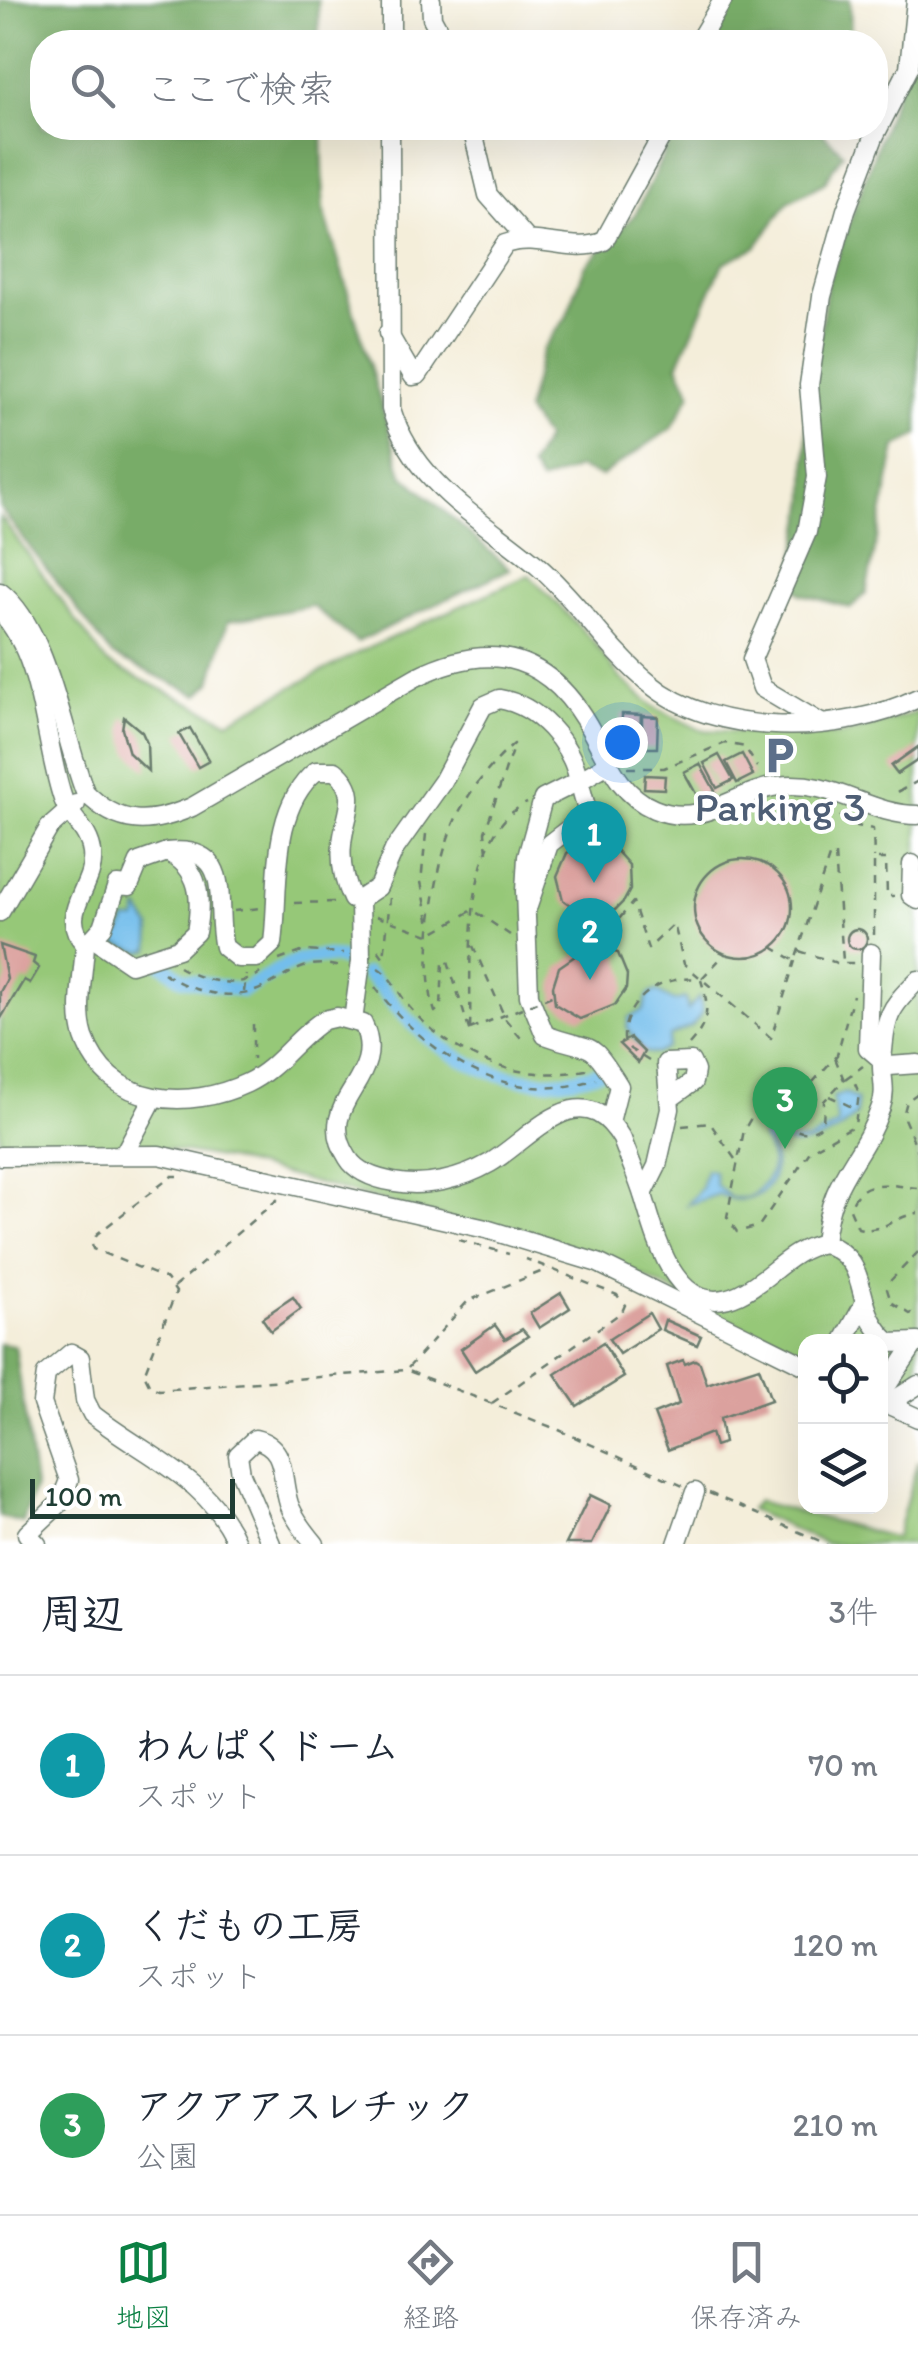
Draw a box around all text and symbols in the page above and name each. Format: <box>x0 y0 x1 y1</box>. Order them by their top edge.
search box <box>30 30 888 140</box>
icon: search <box>65 58 120 113</box>
text: ここで検索 <box>145 66 335 112</box>
your location <box>597 717 648 768</box>
parking icon: Parking 3 <box>759 734 801 776</box>
place label: Parking 3 <box>694 781 866 832</box>
pin: 1 <box>562 800 626 883</box>
pin: 2 <box>558 898 622 980</box>
pin: 3 <box>752 1066 818 1149</box>
map controls <box>798 1334 888 1514</box>
button: locate <box>798 1334 888 1424</box>
button: layers <box>798 1424 888 1514</box>
scale bar <box>30 1474 235 1518</box>
text: 100 m <box>45 1479 122 1513</box>
text: 周辺 <box>40 1588 124 1639</box>
text: 3件 <box>829 1593 878 1631</box>
text: わんぱくドーム <box>135 1723 399 1769</box>
text: 1 <box>65 1746 80 1784</box>
text: 70 m <box>808 1746 878 1784</box>
text: スポット <box>135 1777 263 1815</box>
text: くだもの工房 <box>135 1903 363 1949</box>
text: 2 <box>64 1926 81 1964</box>
text: 120 m <box>792 1926 878 1964</box>
text: スポット <box>135 1957 263 1995</box>
text: アクアアスレチック <box>135 2083 475 2129</box>
text: 3 <box>64 2106 81 2144</box>
text: 210 m <box>792 2106 878 2144</box>
text: 公園 <box>135 2137 199 2175</box>
tab: 地図 <box>116 2235 172 2335</box>
tab: 経路 <box>403 2235 459 2335</box>
tab: 保存済み <box>690 2235 802 2335</box>

